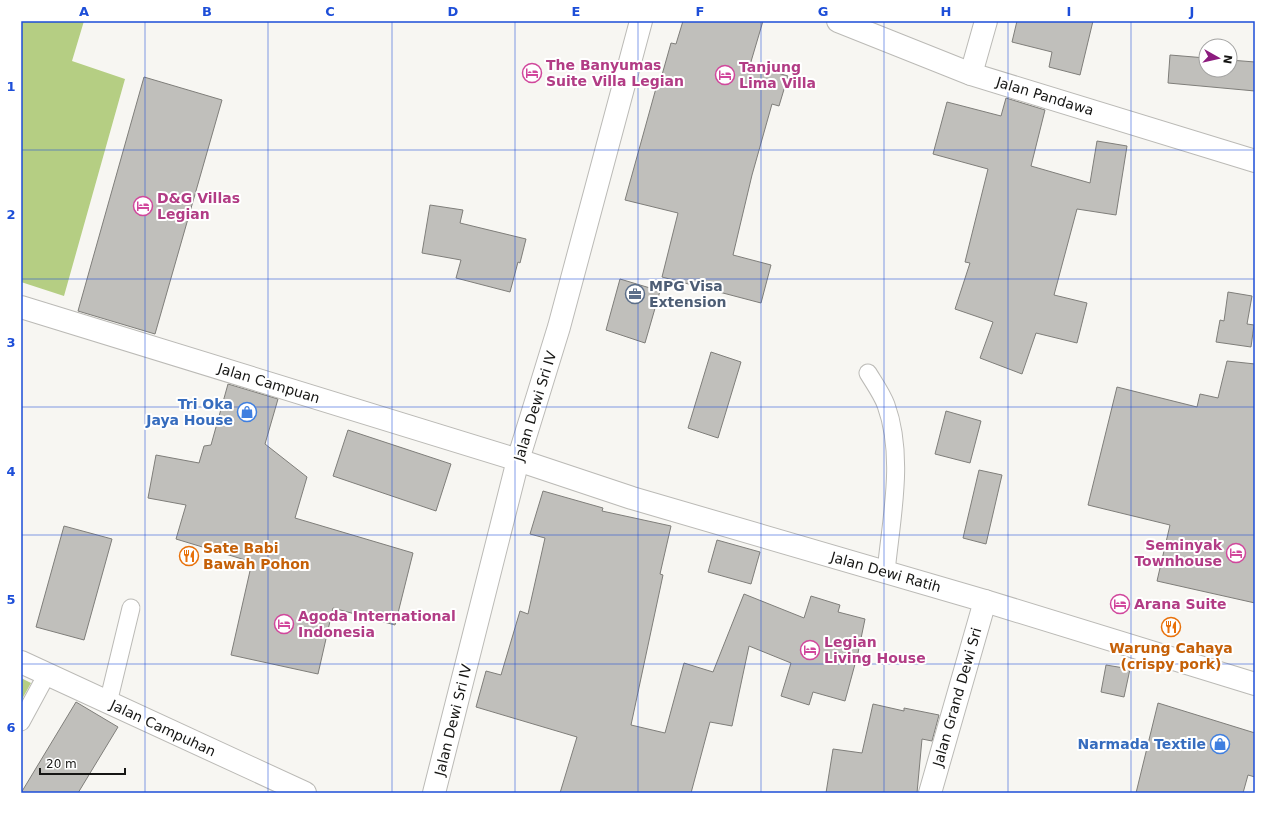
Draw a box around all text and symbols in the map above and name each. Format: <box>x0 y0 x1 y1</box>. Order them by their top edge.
text: A <box>79 4 89 19</box>
text: B <box>202 4 212 19</box>
text: C <box>325 4 335 19</box>
text: D <box>448 4 459 19</box>
text: E <box>572 4 580 19</box>
text: F <box>696 4 704 19</box>
text: G <box>818 4 828 19</box>
text: H <box>941 4 951 19</box>
text: I <box>1067 4 1071 19</box>
text: J <box>1189 4 1194 19</box>
north arrow <box>1198 38 1238 78</box>
text: N <box>1220 54 1234 65</box>
place label: The Banyumas Suite Villa Legian <box>546 57 684 89</box>
place label: Tanjung Lima Villa <box>739 59 816 91</box>
hotel icon: The Banyumas Suite Villa Legian <box>521 62 543 84</box>
hotel icon: Tanjung Lima Villa <box>714 64 736 86</box>
street label: Jalan Pandawa <box>993 73 1096 118</box>
text: 1 <box>6 79 16 94</box>
place label: D&G Villas Legian <box>157 190 240 222</box>
hotel icon: D&G Villas Legian <box>132 195 154 217</box>
text: 2 <box>6 207 16 222</box>
place label: MPG Visa Extension <box>649 278 726 310</box>
office icon: MPG Visa Extension <box>624 283 646 305</box>
text: 3 <box>6 335 16 350</box>
street label: Jalan Dewi Sri IV <box>510 349 559 464</box>
street label: Jalan Campuan <box>215 360 322 406</box>
place label: Tri Oka Jaya House <box>145 396 233 428</box>
shop icon: Tri Oka Jaya House <box>236 401 258 423</box>
text: 4 <box>6 464 16 479</box>
place label: Seminyak Townhouse <box>1134 537 1223 569</box>
place label: Sate Babi Bawah Pohon <box>203 540 310 572</box>
hotel icon: Seminyak Townhouse <box>1225 542 1247 564</box>
restaurant icon: Sate Babi Bawah Pohon <box>178 545 200 567</box>
street label: Jalan Dewi Ratih <box>828 548 943 595</box>
text: 5 <box>6 592 16 607</box>
hotel icon: Arana Suite <box>1109 593 1131 615</box>
place label: Arana Suite <box>1134 596 1227 612</box>
place label: Agoda International Indonesia <box>298 608 456 640</box>
hotel icon: Agoda International Indonesia <box>273 613 295 635</box>
restaurant icon: Warung Cahaya (crispy pork) <box>1160 616 1182 638</box>
street label: Jalan Grand Dewi Sri <box>929 626 984 769</box>
place label: Legian Living House <box>824 634 926 666</box>
hotel icon: Legian Living House <box>799 639 821 661</box>
place label: Warung Cahaya (crispy pork) <box>1109 640 1233 672</box>
street label: Jalan Dewi Sri IV <box>431 662 475 778</box>
street label: Jalan Campuhan <box>107 696 218 759</box>
text: 6 <box>6 720 16 735</box>
shop icon: Narmada Textile <box>1209 733 1231 755</box>
place label: Narmada Textile <box>1078 736 1206 752</box>
scale bar <box>40 750 125 776</box>
text: 20 m <box>46 757 77 771</box>

